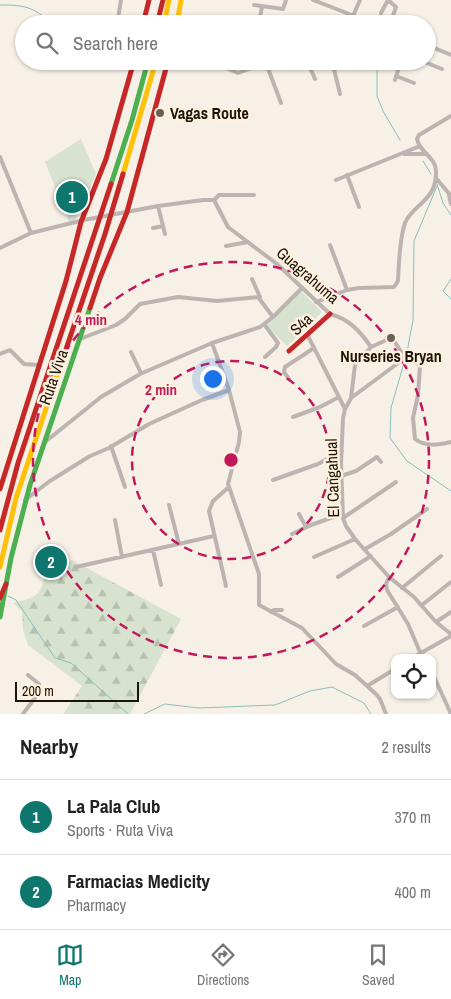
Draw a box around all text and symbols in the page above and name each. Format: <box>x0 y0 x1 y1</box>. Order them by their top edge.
search box <box>15 15 436 70</box>
icon: search <box>33 29 61 57</box>
text: Search here <box>73 30 158 56</box>
place label: Vagas Route <box>170 102 249 124</box>
marker: Vagas Route <box>154 107 166 119</box>
pin: 1 <box>56 178 88 216</box>
street label: Guagrahuma <box>272 242 345 309</box>
street label: S4a <box>285 308 318 340</box>
text: 4 min <box>75 309 107 330</box>
marker: Nurseries Bryan <box>385 332 397 344</box>
place label: Nurseries Bryan <box>340 345 442 367</box>
street label: Ruta Viva <box>33 346 73 408</box>
your location <box>200 366 226 392</box>
text: 2 min <box>145 379 177 400</box>
street label: El Cangahual <box>320 438 344 518</box>
centre of rings <box>222 451 240 469</box>
pin: 2 <box>35 543 67 581</box>
map controls <box>391 654 436 699</box>
button: locate <box>391 654 436 699</box>
scale bar <box>15 679 139 702</box>
text: 200 m <box>22 682 54 700</box>
text: Nearby <box>20 732 78 761</box>
text: 2 results <box>381 736 431 758</box>
text: La Pala Club <box>67 793 161 819</box>
text: 1 <box>32 806 40 828</box>
text: 370 m <box>395 806 431 828</box>
text: Sports · Ruta Viva <box>67 819 173 841</box>
text: Farmacias Medicity <box>67 868 210 894</box>
text: 2 <box>32 881 40 903</box>
text: 400 m <box>395 881 431 903</box>
text: Pharmacy <box>67 894 126 916</box>
tab: Map <box>56 941 84 989</box>
tab: Directions <box>197 941 249 989</box>
tab: Saved <box>362 941 395 989</box>

